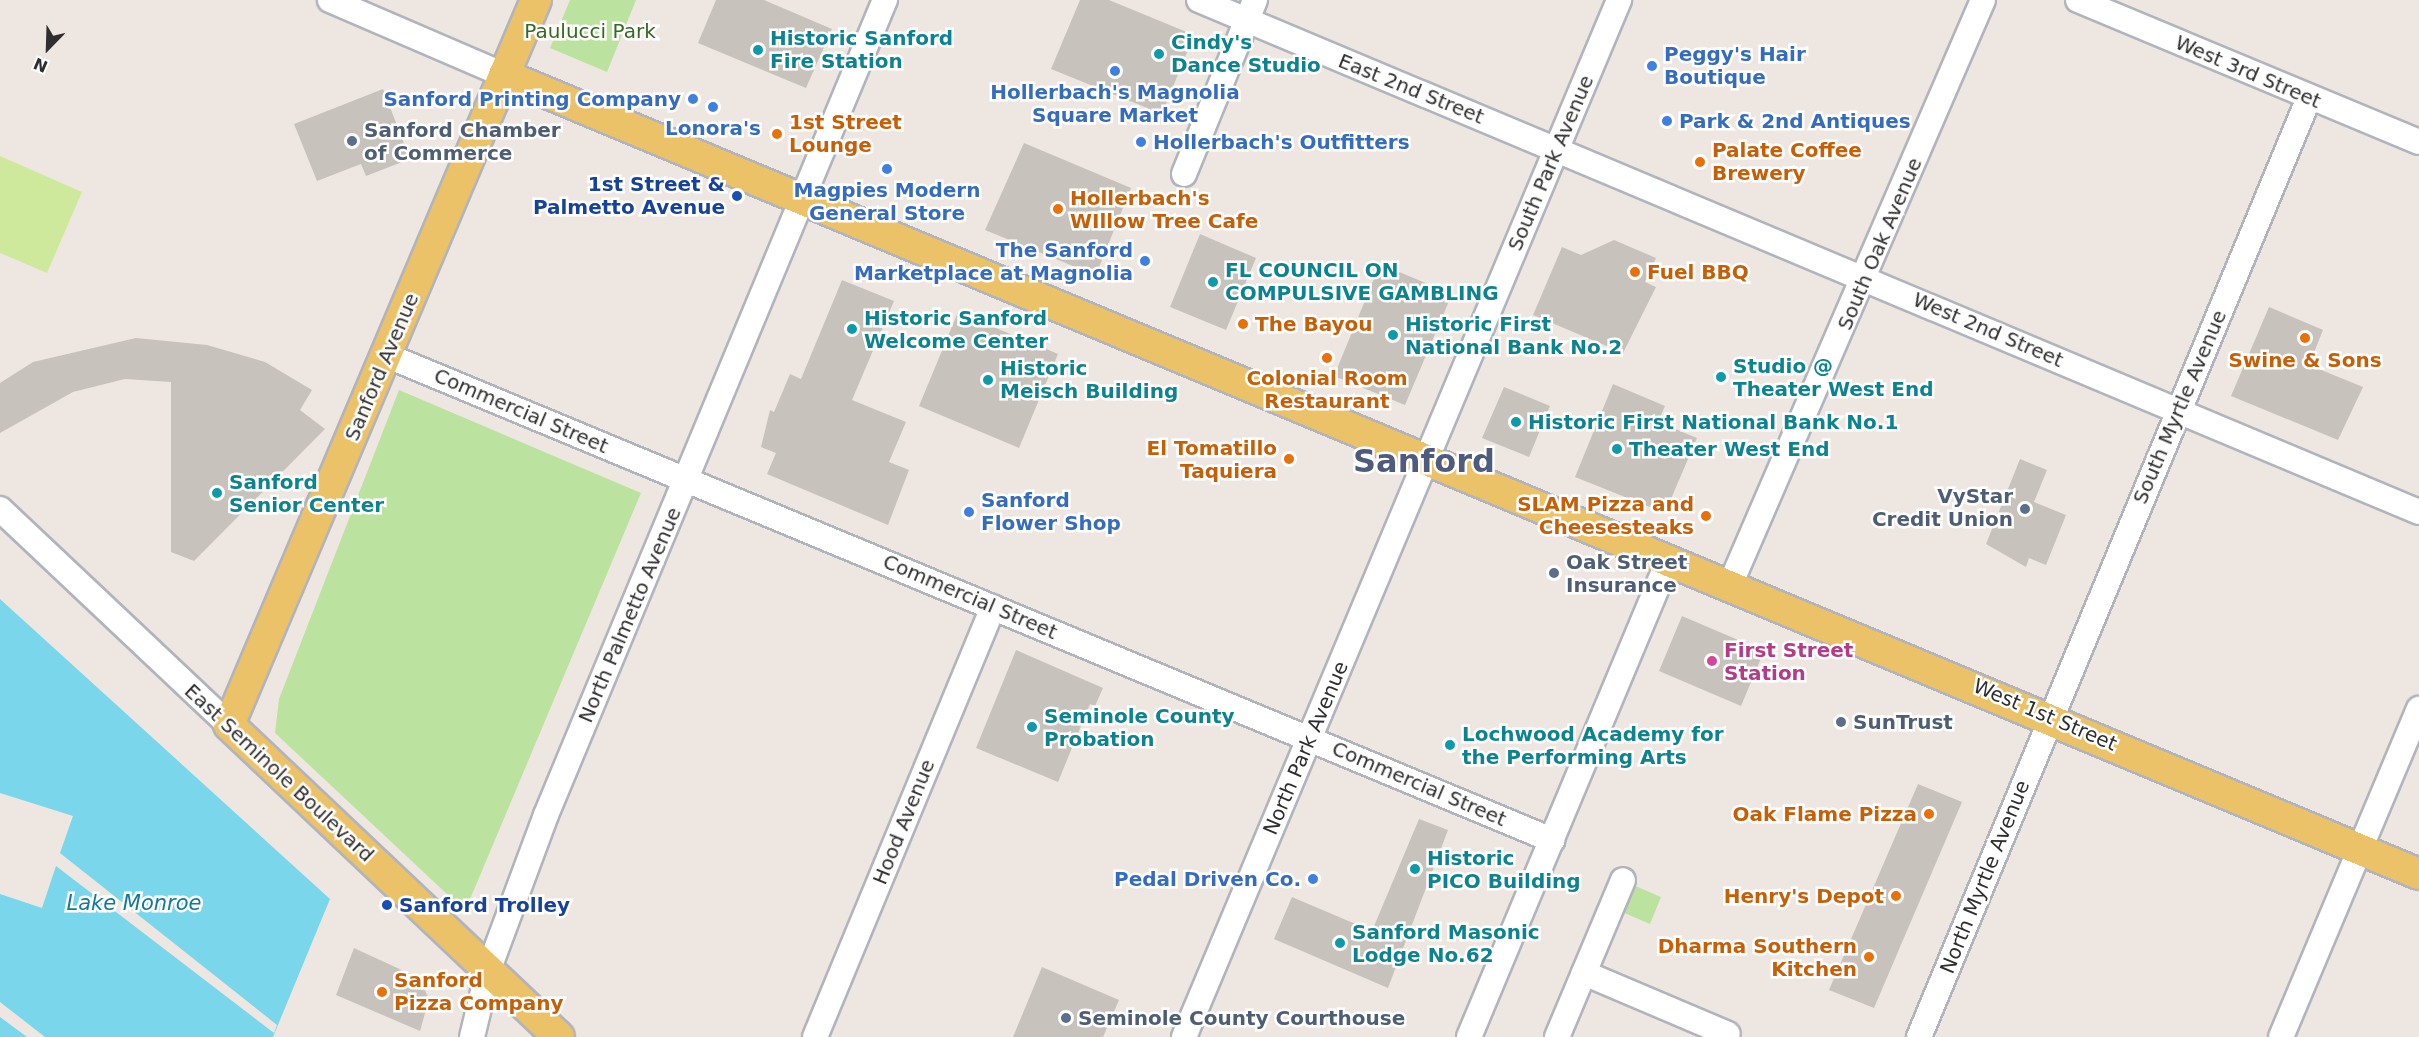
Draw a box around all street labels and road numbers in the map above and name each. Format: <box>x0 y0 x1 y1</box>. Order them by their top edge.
street label: West 3rd Street <box>2172 30 2324 114</box>
street label: East 2nd Street <box>1335 49 1487 129</box>
street label: South Park Avenue <box>1503 72 1599 254</box>
street label: South Oak Avenue <box>1833 154 1927 334</box>
street label: West 2nd Street <box>1909 288 2067 372</box>
street label: Sanford Avenue <box>340 290 424 444</box>
street label: South Myrtle Avenue <box>2128 307 2232 507</box>
street label: Commercial Street <box>430 363 612 459</box>
street label: North Palmetto Avenue <box>574 504 686 726</box>
street label: Commercial Street <box>879 549 1061 645</box>
street label: North Park Avenue <box>1259 658 1353 838</box>
street label: West 1st Street <box>1970 674 2120 756</box>
street label: East Seminole Boulevard <box>179 679 379 867</box>
street label: Commercial Street <box>1328 736 1510 832</box>
street label: Hood Avenue <box>868 756 940 888</box>
street label: North Myrtle Avenue <box>1935 777 2035 977</box>

